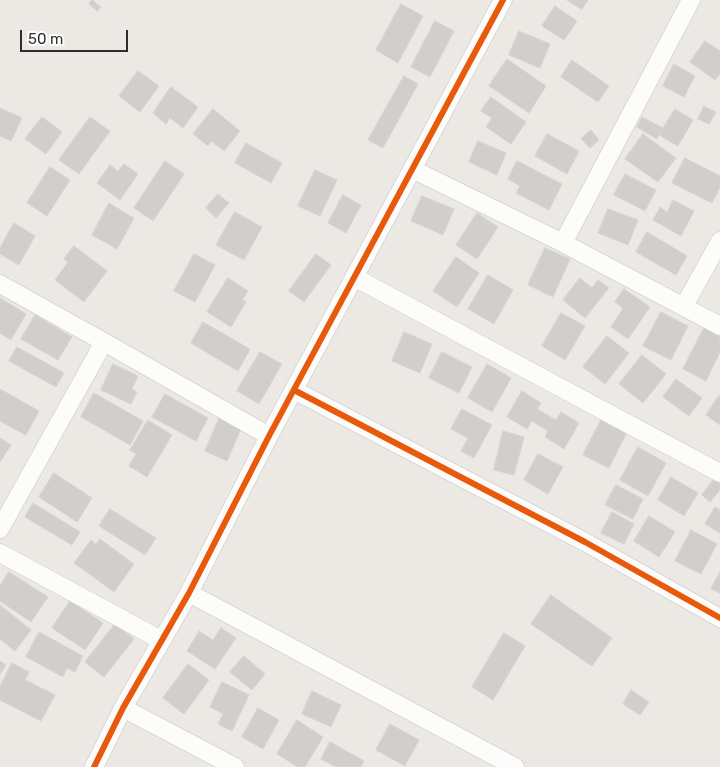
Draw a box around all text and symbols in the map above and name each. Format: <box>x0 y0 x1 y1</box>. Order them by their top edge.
scale bar <box>22 20 130 52</box>
text: 50 m <box>28 30 63 48</box>

